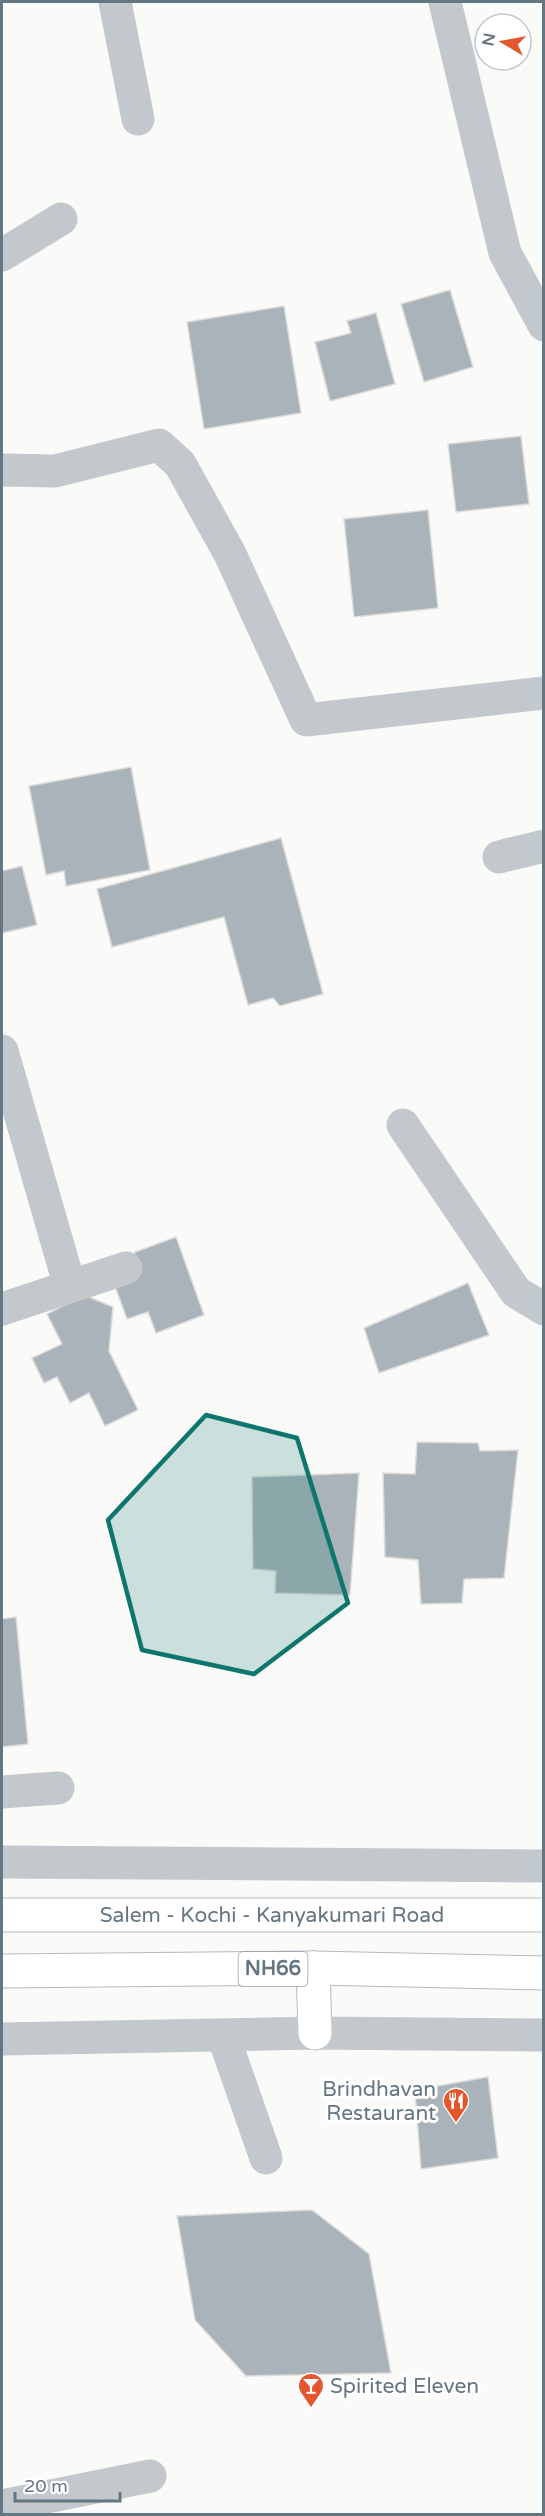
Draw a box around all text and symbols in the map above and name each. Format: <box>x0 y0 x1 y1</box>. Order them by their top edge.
north arrow <box>473 12 533 72</box>
text: N <box>478 32 500 48</box>
street label: Salem - Kochi - Kanyakumari Road <box>100 1903 444 1928</box>
road number: NH66 <box>238 1952 308 1986</box>
place label: Brindhavan Restaurant <box>322 2077 436 2126</box>
restaurant icon: Brindhavan Restaurant <box>441 2086 471 2124</box>
bar icon: Spirited Eleven <box>296 2371 326 2409</box>
place label: Spirited Eleven <box>330 2374 479 2399</box>
scale bar <box>15 2465 120 2503</box>
text: 20 m <box>24 2475 68 2497</box>

